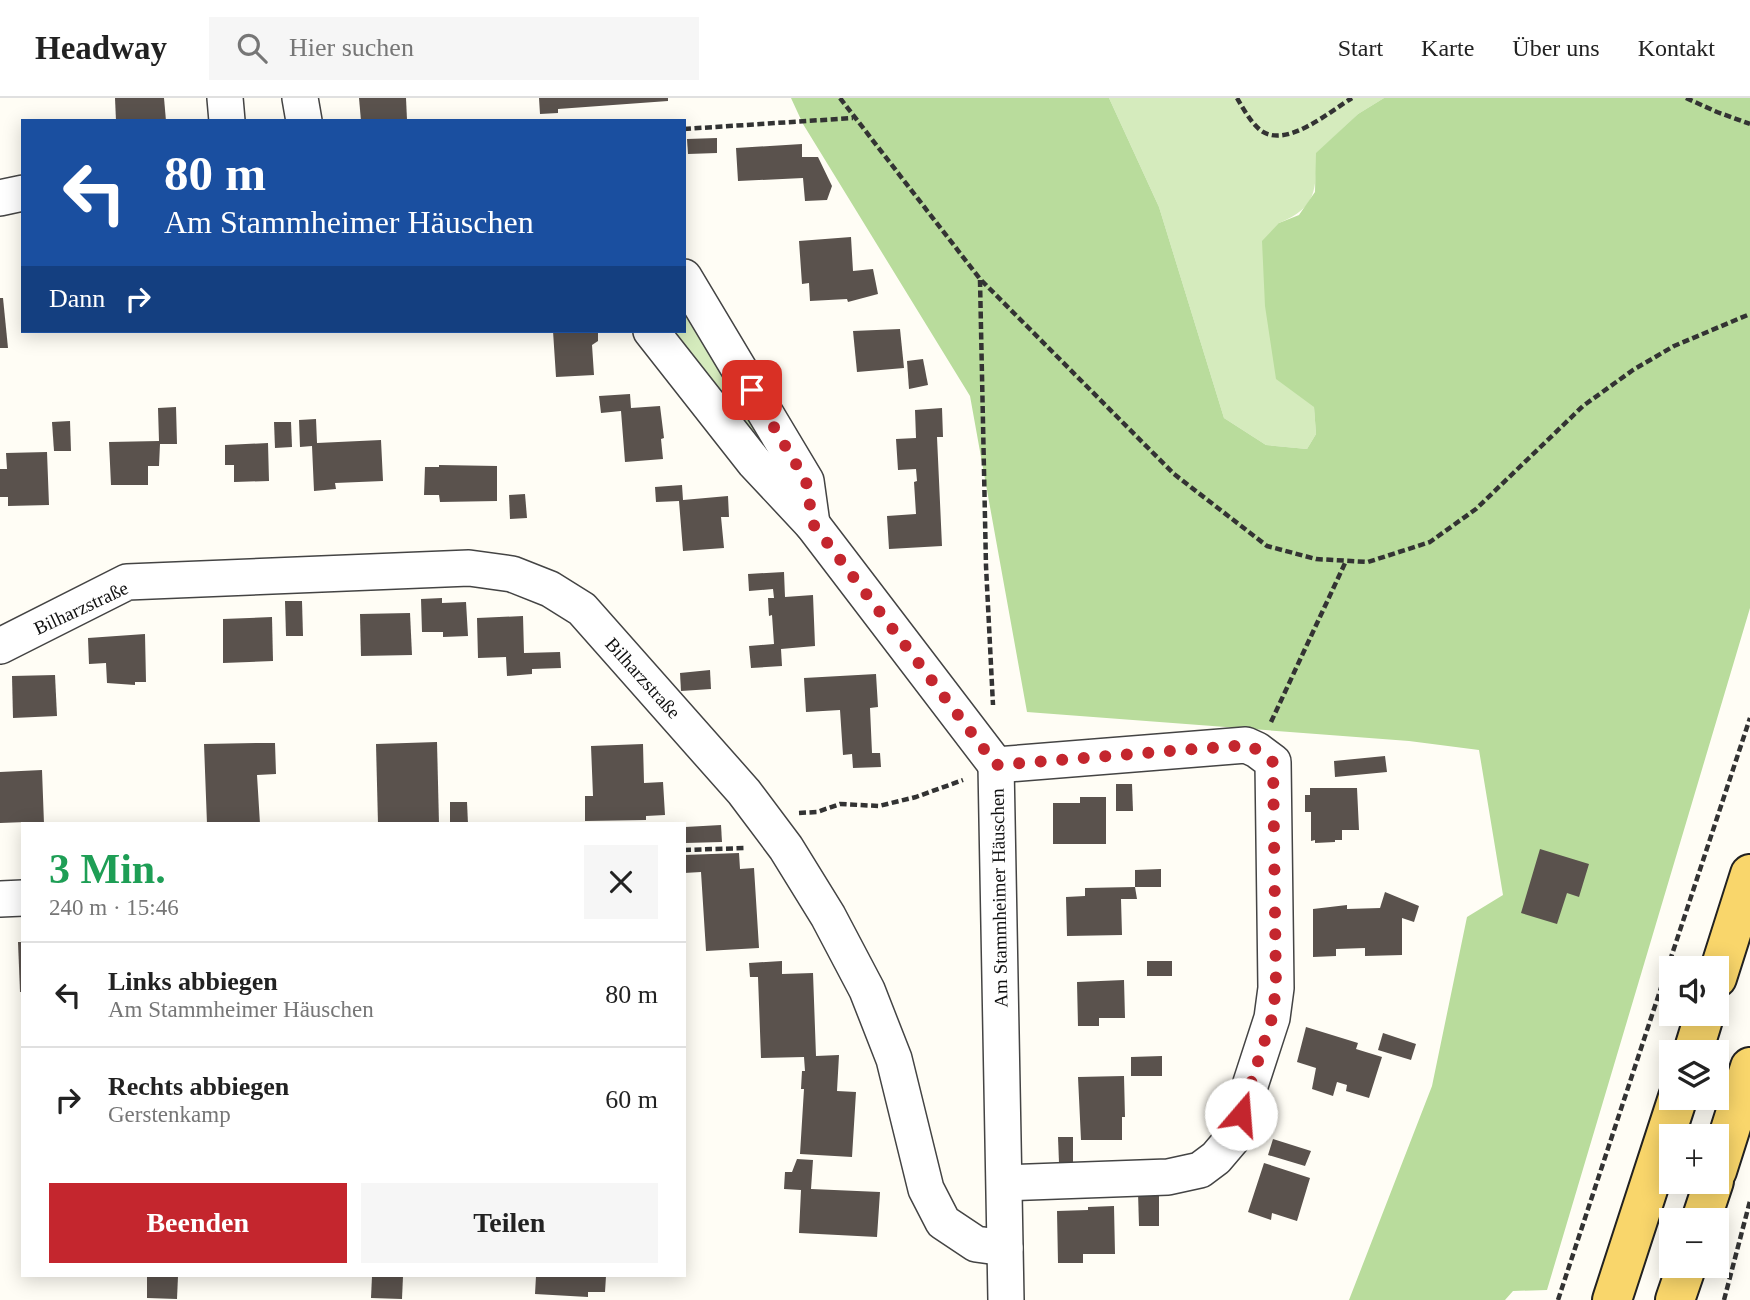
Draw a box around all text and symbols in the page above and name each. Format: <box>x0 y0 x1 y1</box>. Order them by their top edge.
search box <box>209 17 699 80</box>
icon: search <box>233 29 271 67</box>
text: Headway <box>35 30 167 66</box>
text: Hier suchen <box>289 33 414 62</box>
text: Start <box>1338 35 1383 61</box>
text: Karte <box>1421 35 1474 61</box>
text: Über uns <box>1512 35 1600 61</box>
text: Kontakt <box>1638 35 1715 61</box>
text: 80 m <box>164 146 266 201</box>
icon: left <box>49 147 140 238</box>
text: Am Stammheimer Häuschen <box>164 204 534 240</box>
icon: right <box>119 280 157 318</box>
text: Dann <box>49 284 105 313</box>
pin <box>722 360 782 420</box>
icon: arrive <box>733 371 771 409</box>
street label: Bilharzstraße <box>31 577 131 639</box>
street label: Bilharzstraße <box>601 633 685 723</box>
street label: Am Stammheimer Häuschen <box>987 788 1011 1008</box>
button: close <box>584 845 658 919</box>
text: 3 Min. <box>49 846 166 892</box>
text: 240 m · 15:46 <box>49 895 179 920</box>
map controls <box>1659 956 1729 1278</box>
button: sound <box>1659 956 1729 1026</box>
text: Links abbiegen <box>108 967 278 996</box>
icon: left <box>49 976 87 1014</box>
text: 80 m <box>605 980 658 1009</box>
text: Am Stammheimer Häuschen <box>108 997 374 1022</box>
button: layers <box>1659 1040 1729 1110</box>
text: Rechts abbiegen <box>108 1072 289 1101</box>
position arrow <box>1204 1077 1278 1151</box>
icon: right <box>49 1081 87 1119</box>
text: 60 m <box>605 1085 658 1114</box>
text: Gerstenkamp <box>108 1102 231 1127</box>
button: + <box>1659 1124 1729 1194</box>
button: Beenden <box>49 1183 347 1263</box>
button: Teilen <box>361 1183 658 1263</box>
button: − <box>1659 1208 1729 1278</box>

